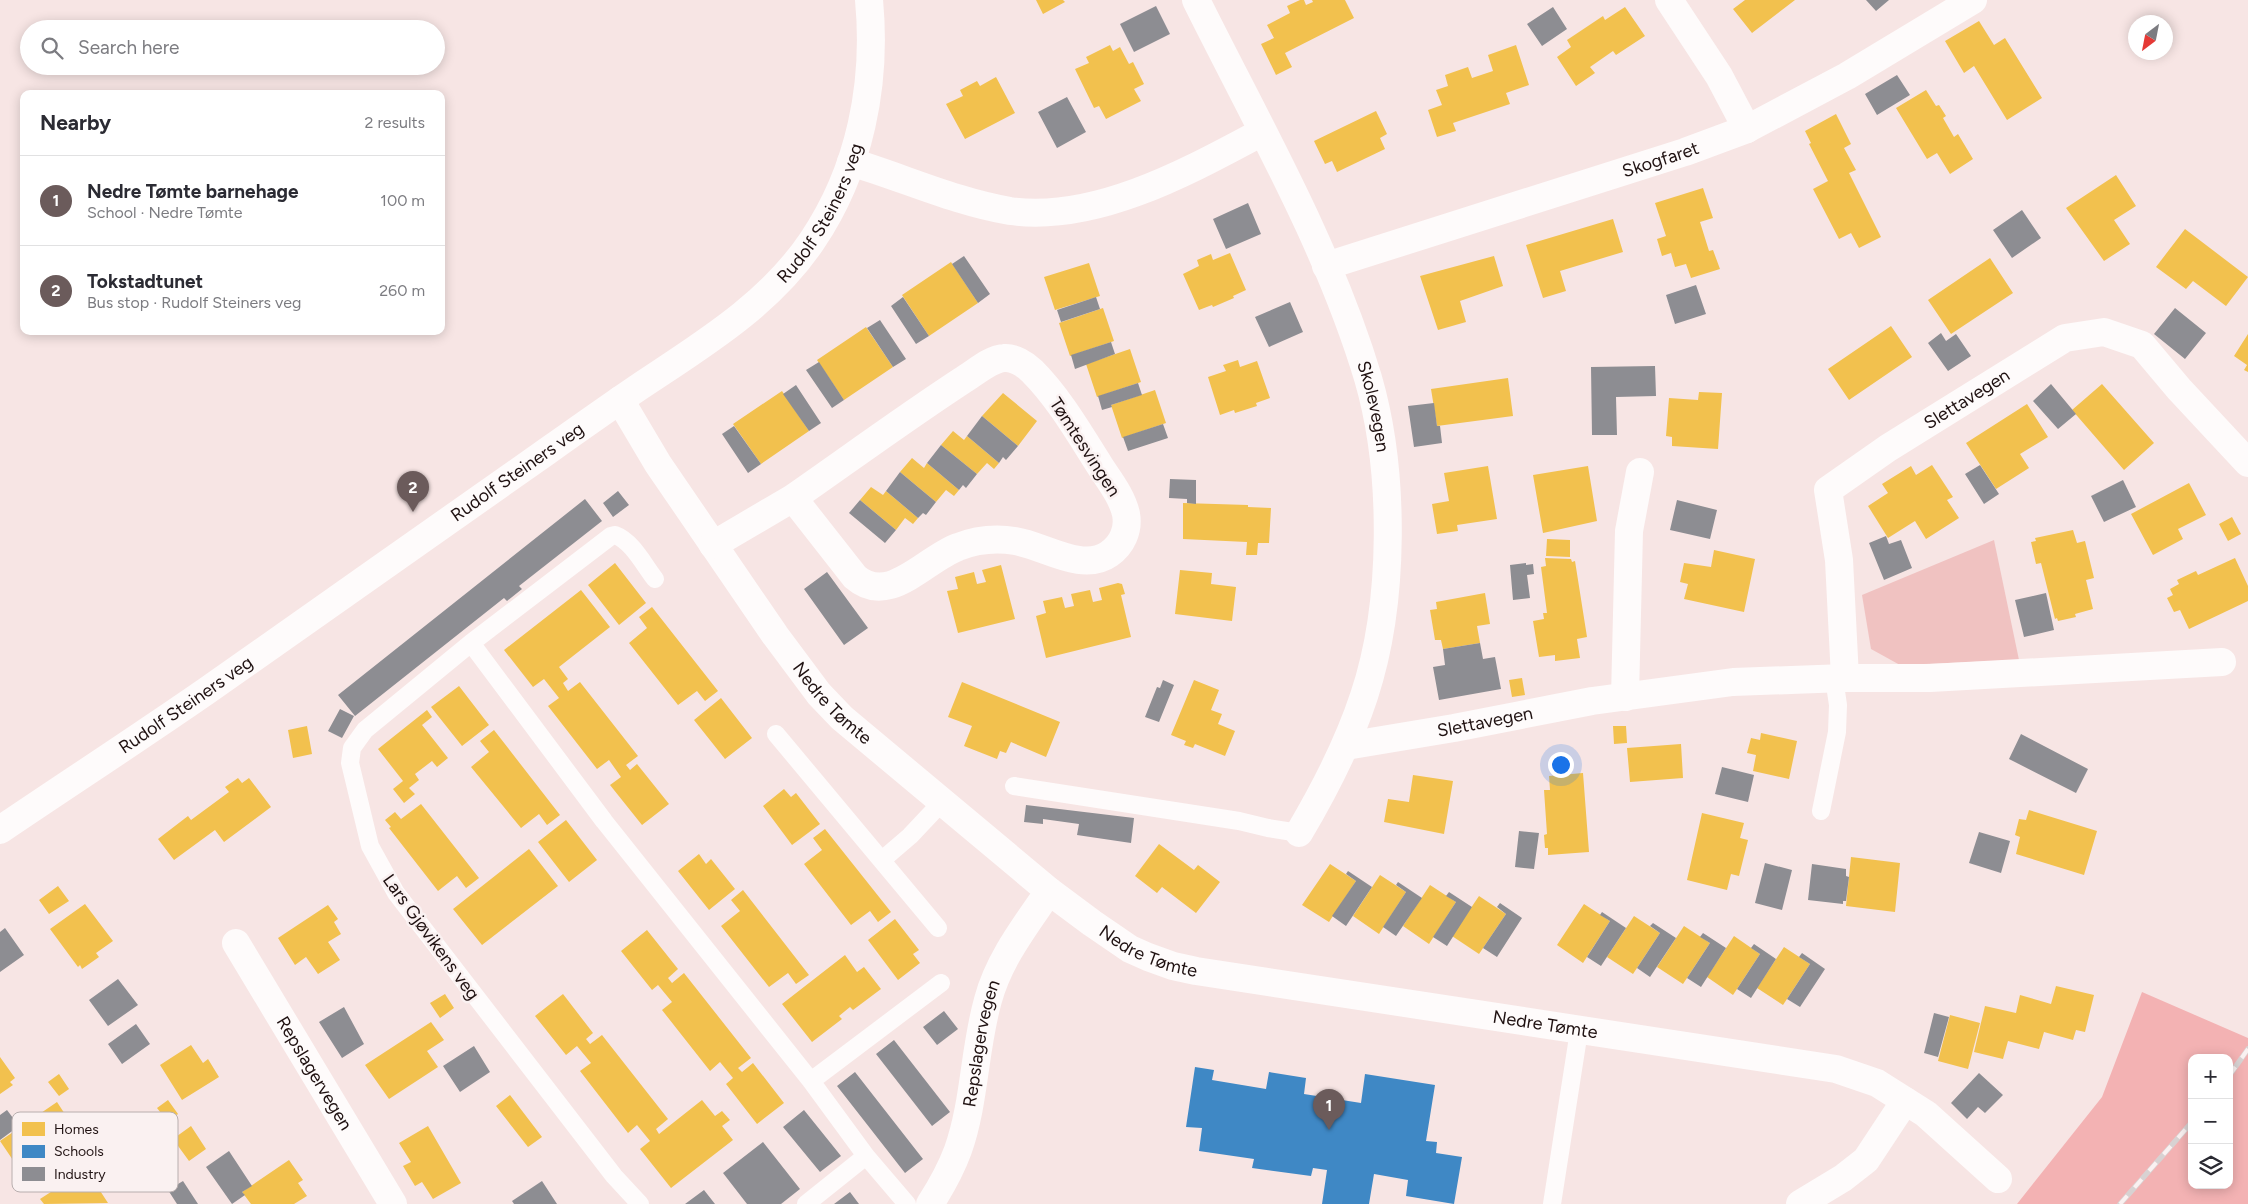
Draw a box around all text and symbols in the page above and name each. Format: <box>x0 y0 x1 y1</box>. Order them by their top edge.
north arrow <box>2128 15 2173 60</box>
search box <box>20 20 445 75</box>
icon: search <box>38 34 66 62</box>
text: Search here <box>78 36 180 59</box>
text: Nearby <box>40 110 111 135</box>
text: 2 results <box>365 113 425 132</box>
street label: Skogfaret <box>1619 137 1702 182</box>
street label: Rudolf Steiners veg <box>772 141 867 288</box>
text: Nedre Tømte barnehage <box>87 180 299 203</box>
text: 1 <box>53 191 59 210</box>
text: 100 m <box>380 191 425 210</box>
text: School · Nedre Tømte <box>87 203 243 222</box>
text: Tokstadtunet <box>87 270 203 293</box>
text: 2 <box>51 281 61 300</box>
text: 260 m <box>379 281 425 300</box>
text: Bus stop · Rudolf Steiners veg <box>87 293 301 312</box>
street label: Skolevegen <box>1352 358 1394 453</box>
street label: Slettavegen <box>1920 364 2014 434</box>
street label: Tømtesvingen <box>1045 393 1125 501</box>
street label: Rudolf Steiners veg <box>446 418 588 526</box>
pin: 2 <box>397 471 429 512</box>
street label: Rudolf Steiners veg <box>114 651 257 758</box>
street label: Nedre Tømte <box>788 658 876 749</box>
street label: Slettavegen <box>1435 702 1535 742</box>
your location <box>1548 752 1574 778</box>
street label: Lars Gjøvikens veg <box>378 870 484 1004</box>
street label: Nedre Tømte <box>1095 920 1200 982</box>
street label: Repslagervegen <box>958 977 1005 1109</box>
street label: Nedre Tømte <box>1491 1006 1599 1043</box>
street label: Repslagervegen <box>272 1012 357 1134</box>
map controls <box>2188 1054 2233 1189</box>
button: + <box>2188 1054 2233 1099</box>
pin: 1 <box>1313 1089 1345 1130</box>
button: − <box>2188 1099 2233 1144</box>
legend <box>12 1112 178 1192</box>
text: Homes <box>54 1121 99 1138</box>
text: Schools <box>54 1143 104 1160</box>
button: layers <box>2188 1144 2233 1189</box>
text: Industry <box>54 1166 106 1183</box>

